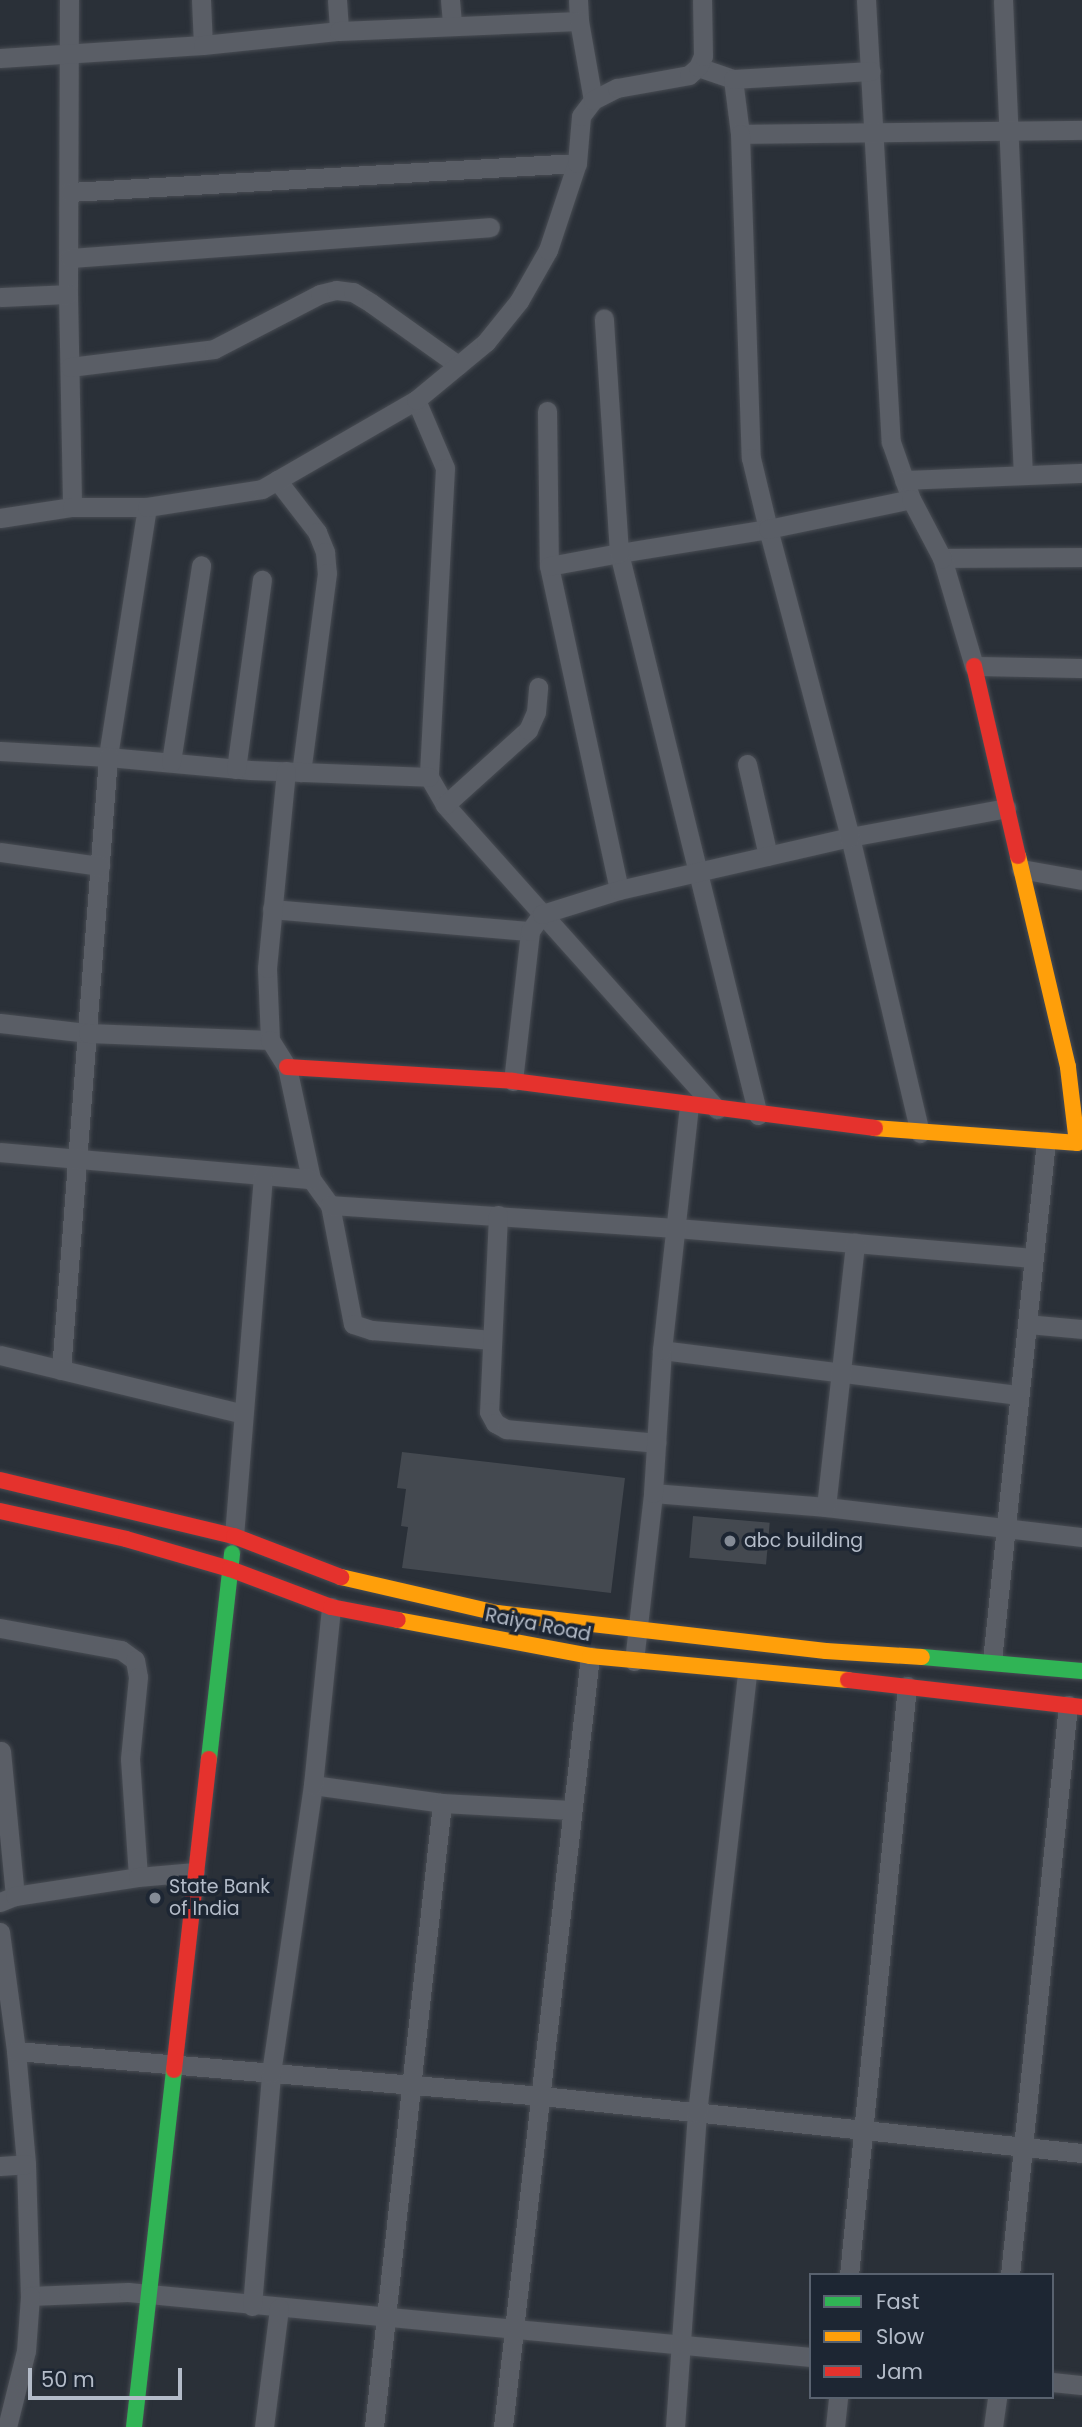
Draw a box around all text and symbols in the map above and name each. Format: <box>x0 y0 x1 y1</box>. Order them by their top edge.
place label: abc building <box>744 1530 863 1552</box>
marker: abc building <box>722 1533 738 1549</box>
street label: Raiya Road <box>483 1604 593 1646</box>
place label: State Bank of India <box>169 1876 270 1920</box>
marker: State Bank of India <box>147 1890 163 1906</box>
legend <box>809 2273 1054 2399</box>
text: Fast <box>876 2287 919 2316</box>
text: Slow <box>876 2322 924 2351</box>
scale bar <box>32 2354 186 2398</box>
text: Jam <box>876 2357 923 2386</box>
text: 50 m <box>41 2365 95 2394</box>

